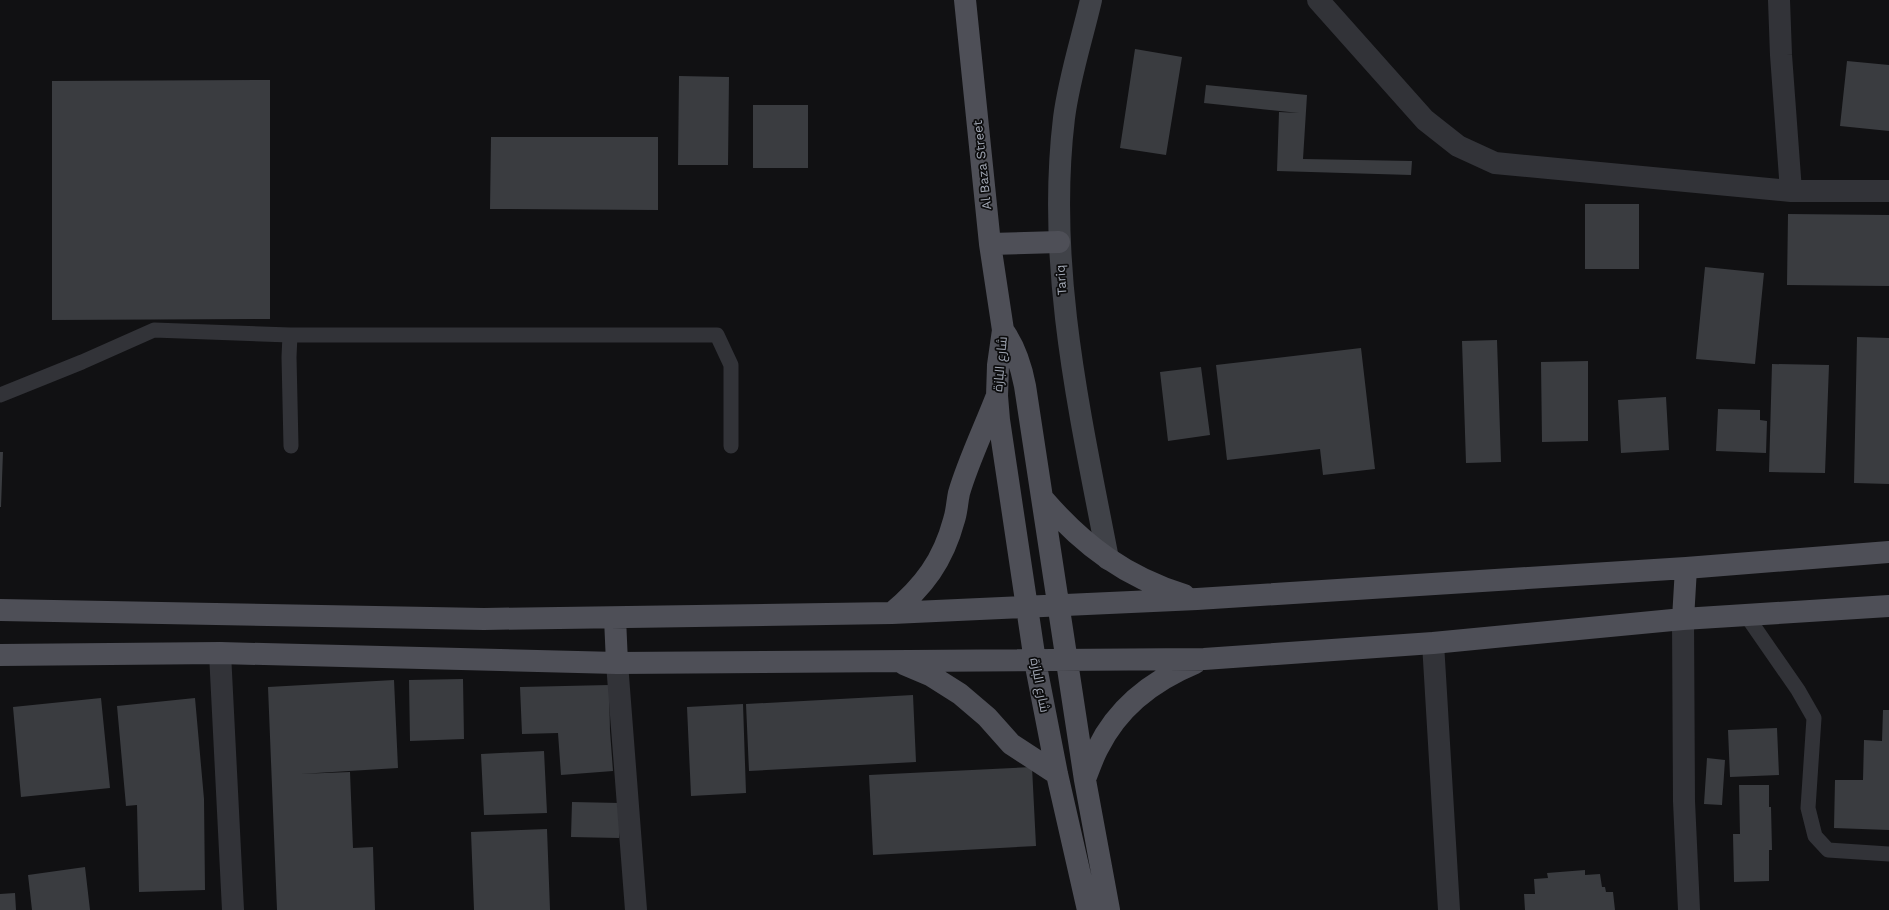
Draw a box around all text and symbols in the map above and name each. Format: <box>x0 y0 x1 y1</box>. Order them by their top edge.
street label: Al Baza Street <box>970 119 994 211</box>
street label: Tariq <box>1052 264 1070 296</box>
street label: شارع البازة <box>990 336 1011 392</box>
street label: شارع البازة <box>1026 656 1053 714</box>

